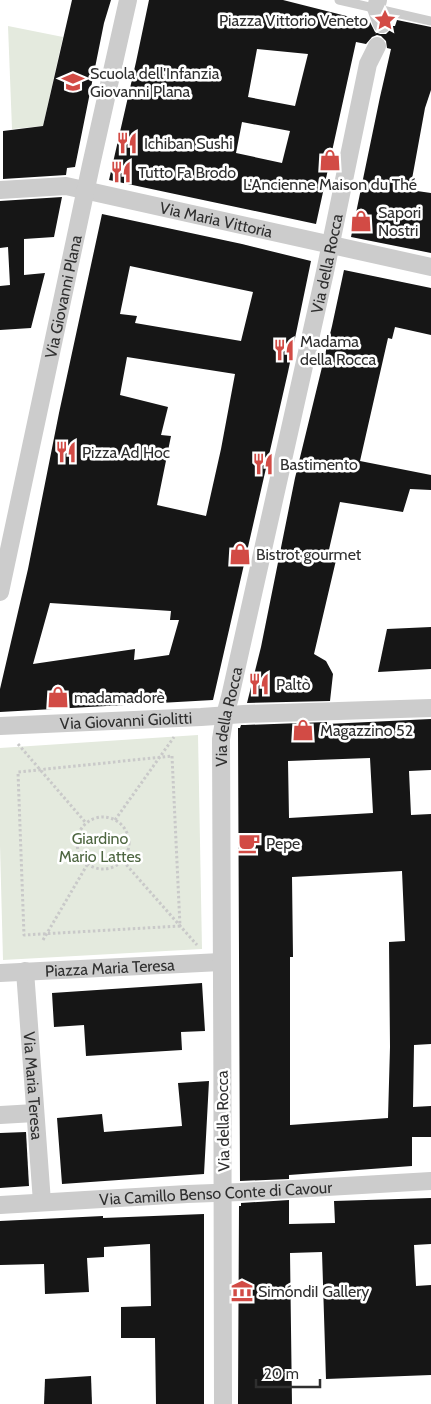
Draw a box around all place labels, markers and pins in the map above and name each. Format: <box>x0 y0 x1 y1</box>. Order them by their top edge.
place icon: Piazza Vittorio Veneto <box>372 7 398 33</box>
place label: Piazza Vittorio Veneto <box>219 11 368 30</box>
place label: Scuola dell'Infanzia Giovanni Plana <box>90 64 220 101</box>
school or university icon: Scuola dell'Infanzia Giovanni Plana <box>60 69 86 95</box>
restaurant icon: Ichiban Sushi <box>114 130 140 156</box>
place label: Ichiban Sushi <box>144 134 233 153</box>
shop icon: L'Ancienne Maison du Thé <box>317 147 343 173</box>
restaurant icon: Tutto Fa Brodo <box>108 159 134 185</box>
place label: Tutto Fa Brodo <box>138 163 236 182</box>
place label: L'Ancienne Maison du Thé <box>243 175 417 194</box>
place label: Sapori Nostri <box>378 203 421 240</box>
shop icon: Sapori Nostri <box>348 208 374 234</box>
place label: Madama della Rocca <box>300 332 376 369</box>
restaurant icon: Madama della Rocca <box>271 337 297 363</box>
restaurant icon: Pizza Ad Hoc <box>53 439 79 465</box>
place label: Pizza Ad Hoc <box>82 443 170 462</box>
restaurant icon: Bastimento <box>250 451 276 477</box>
place label: Bastimento <box>280 455 358 474</box>
shop icon: Bistrot gourmet <box>227 541 253 567</box>
place label: Bistrot gourmet <box>256 545 362 564</box>
restaurant icon: Paltò <box>246 671 272 697</box>
place label: Paltò <box>276 675 311 694</box>
shop icon: madamadorè <box>45 684 71 710</box>
place label: madamadorè <box>74 688 165 707</box>
shop icon: Magazzino 52 <box>290 717 316 743</box>
place label: Magazzino 52 <box>320 721 413 740</box>
cafe icon: Pepe <box>236 830 262 856</box>
place label: Pepe <box>266 834 300 853</box>
museum icon: SimóndiI Gallery <box>229 1278 255 1304</box>
place label: SimóndiI Gallery <box>258 1282 369 1301</box>

